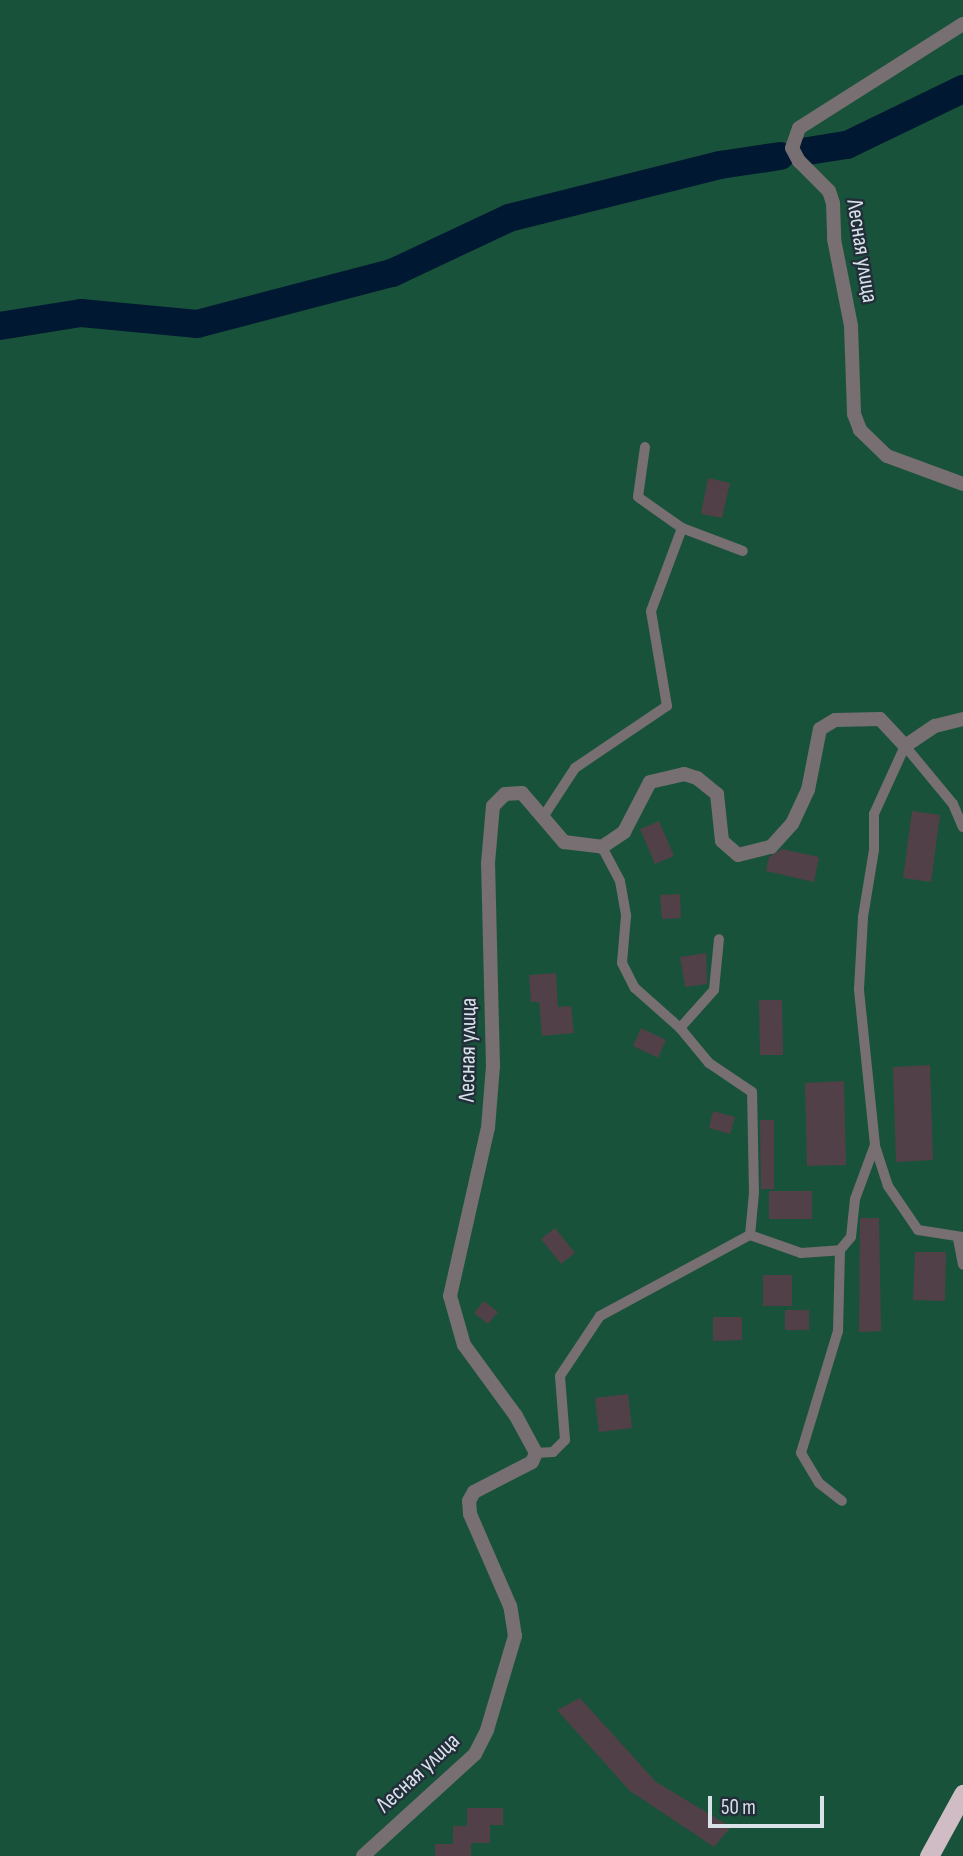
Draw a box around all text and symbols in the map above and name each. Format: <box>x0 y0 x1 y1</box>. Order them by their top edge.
street label: Лесная улица <box>840 197 884 305</box>
street label: Лесная улица <box>453 998 483 1102</box>
street label: Лесная улица <box>370 1727 466 1819</box>
scale bar <box>711 1783 827 1827</box>
text: 50 m <box>721 1795 756 1820</box>

